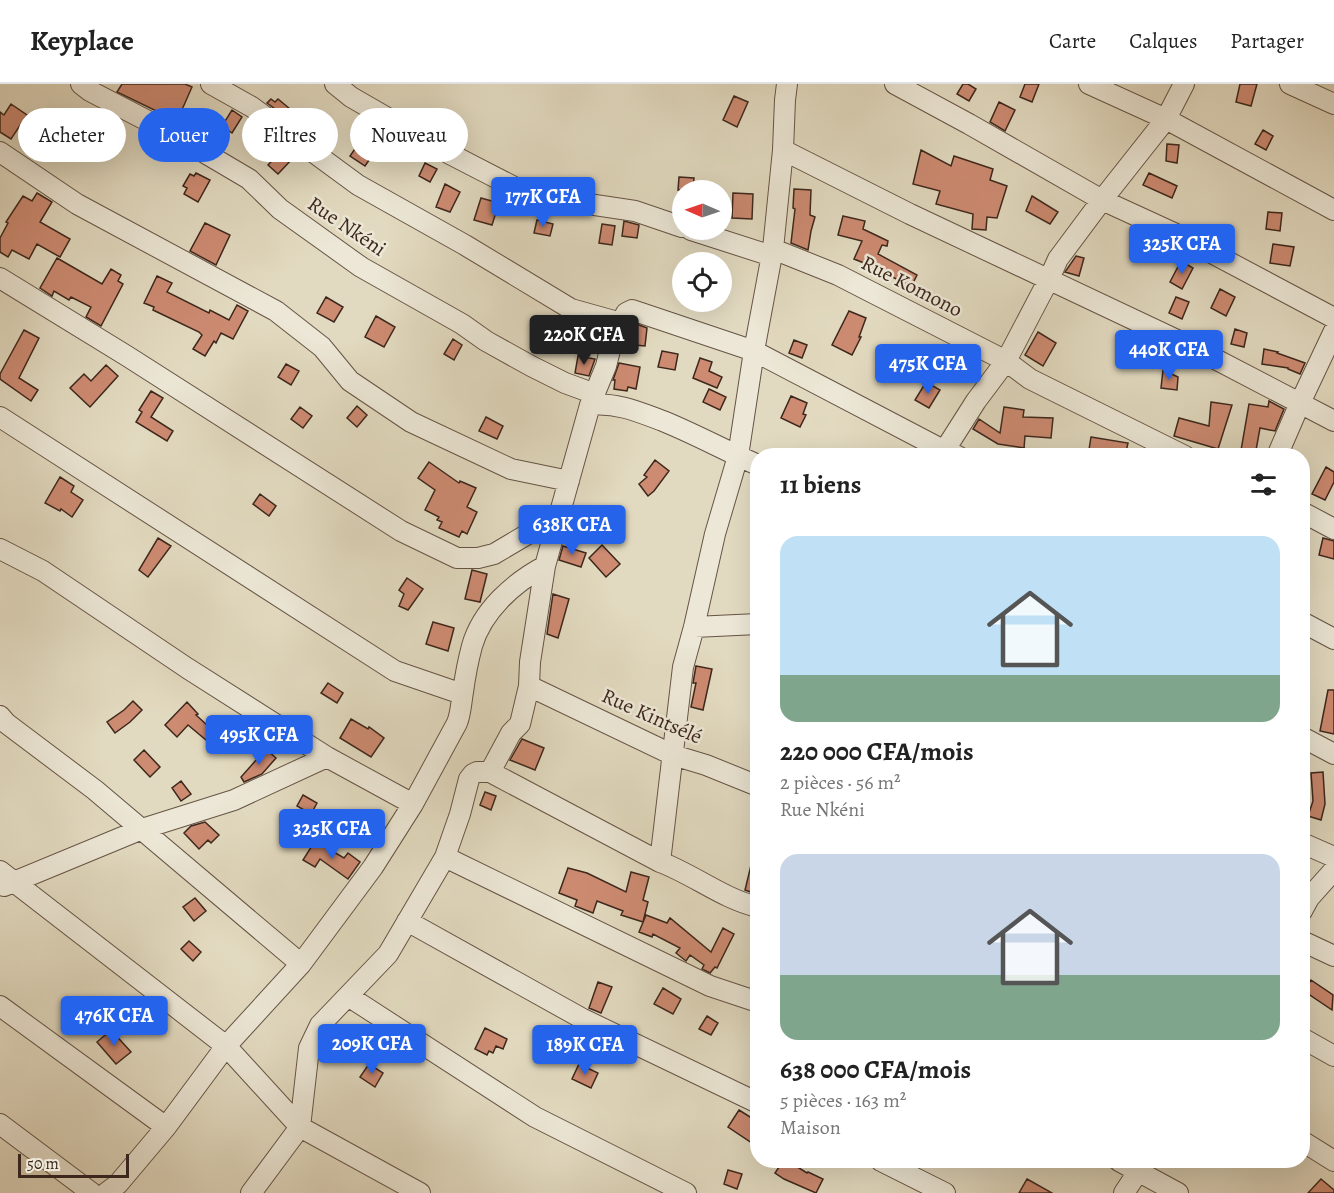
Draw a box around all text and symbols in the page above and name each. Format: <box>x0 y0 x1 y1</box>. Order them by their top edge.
text: Keyplace <box>30 22 134 60</box>
text: Carte <box>1049 27 1096 55</box>
text: Calques <box>1129 27 1197 55</box>
text: Partager <box>1230 27 1304 55</box>
chip: Acheter <box>18 108 126 162</box>
chip: Louer <box>138 108 230 162</box>
chip: Filtres <box>242 108 338 162</box>
chip: Nouveau <box>350 108 468 162</box>
pin: 177K CFA <box>481 177 605 228</box>
north arrow <box>672 180 732 240</box>
map controls <box>672 180 732 312</box>
text: 177K CFA <box>505 183 581 210</box>
street label: Rue Nkéni <box>302 189 392 263</box>
pin: 325K CFA <box>1120 224 1244 275</box>
text: 325K CFA <box>1143 230 1221 257</box>
street label: Rue Komono <box>857 249 967 323</box>
button: locate <box>672 252 732 312</box>
pin: 220K CFA <box>522 315 646 366</box>
text: 220K CFA <box>544 321 624 348</box>
pin: 440K CFA <box>1107 330 1231 381</box>
text: 440K CFA <box>1129 336 1209 363</box>
pin: 475K CFA <box>866 344 990 395</box>
text: 475K CFA <box>889 350 967 377</box>
text: 11 biens <box>780 467 861 502</box>
icon: filters <box>1247 468 1280 501</box>
pin: 638K CFA <box>510 505 634 556</box>
text: 638K CFA <box>533 511 611 538</box>
icon: home <box>976 575 1084 683</box>
street label: Rue Kintsélé <box>597 681 707 751</box>
pin: 495K CFA <box>197 715 321 766</box>
text: 495K CFA <box>220 721 298 748</box>
text: 220 000 CFA/mois <box>780 734 974 769</box>
text: 2 pièces · 56 m² <box>780 769 901 796</box>
text: Rue Nkéni <box>780 796 865 823</box>
pin: 325K CFA <box>270 809 394 860</box>
text: 325K CFA <box>293 815 371 842</box>
icon: home <box>976 893 1084 1001</box>
pin: 476K CFA <box>52 996 176 1047</box>
text: 476K CFA <box>75 1002 153 1029</box>
pin: 209K CFA <box>310 1024 434 1075</box>
pin: 189K CFA <box>523 1025 647 1076</box>
text: 209K CFA <box>332 1030 412 1057</box>
text: 189K CFA <box>546 1031 624 1058</box>
text: 638 000 CFA/mois <box>780 1052 971 1087</box>
text: 5 pièces · 163 m² <box>780 1087 906 1114</box>
text: Maison <box>780 1114 841 1141</box>
scale bar <box>18 1151 129 1178</box>
text: 50 m <box>27 1153 59 1175</box>

